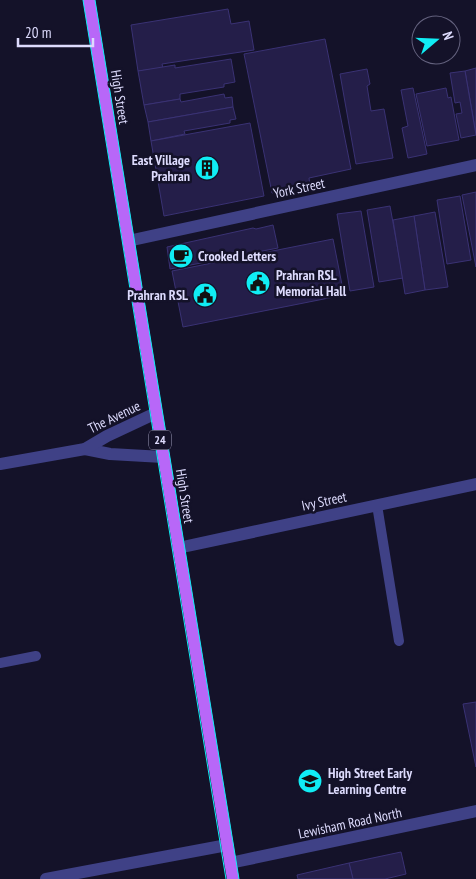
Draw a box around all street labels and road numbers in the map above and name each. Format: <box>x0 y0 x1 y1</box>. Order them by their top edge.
street label: High Street <box>107 69 133 126</box>
street label: York Street <box>272 174 327 202</box>
street label: The Avenue <box>85 396 143 437</box>
road number: 24 <box>149 430 171 450</box>
street label: High Street <box>172 468 198 525</box>
street label: Ivy Street <box>300 487 348 515</box>
street label: Lewisham Road North <box>297 803 403 843</box>

